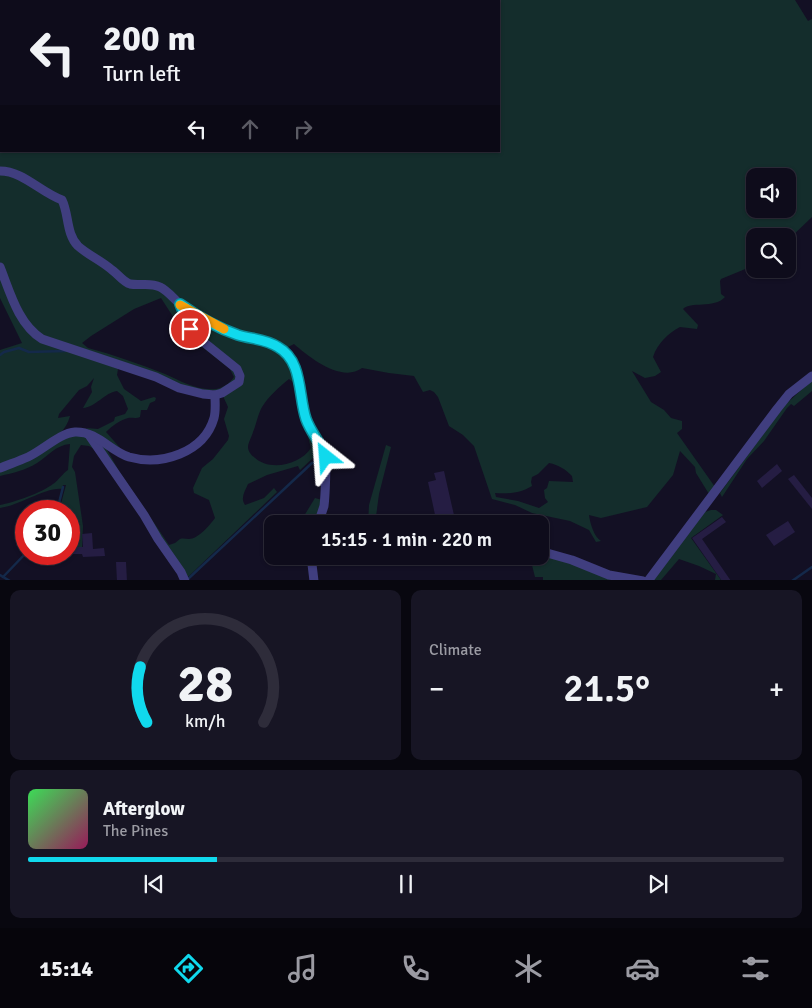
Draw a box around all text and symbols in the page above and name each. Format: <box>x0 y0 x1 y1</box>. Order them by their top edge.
text: 200 m <box>103 17 196 60</box>
icon: left <box>20 20 85 85</box>
text: Turn left <box>103 60 181 87</box>
icon: left <box>183 115 211 143</box>
icon: ahead <box>236 115 264 143</box>
icon: right <box>289 115 317 143</box>
map controls <box>746 168 796 278</box>
button: sound <box>746 168 796 218</box>
button: search <box>746 228 796 278</box>
pin <box>169 308 211 350</box>
icon: arrive <box>176 315 204 343</box>
position arrow <box>299 430 351 482</box>
speed limit sign: 30 <box>15 500 80 565</box>
text: 15:15 · 1 min · 220 m <box>321 528 492 552</box>
text: Climate <box>429 640 482 660</box>
text: 28 <box>177 652 234 716</box>
text: 21.5° <box>563 665 650 712</box>
text: − <box>429 672 444 706</box>
text: + <box>769 672 784 706</box>
text: km/h <box>185 710 226 732</box>
text: Afterglow <box>103 797 185 821</box>
text: The Pines <box>103 821 168 841</box>
icon: previous <box>140 870 168 898</box>
icon: pause <box>392 870 420 898</box>
icon: next <box>644 870 672 898</box>
icon: directions <box>171 951 206 986</box>
icon: music <box>285 951 320 986</box>
icon: phone <box>398 951 433 986</box>
icon: climate <box>511 951 546 986</box>
icon: car <box>625 951 660 986</box>
icon: filters <box>738 951 773 986</box>
text: 15:14 <box>39 955 93 982</box>

